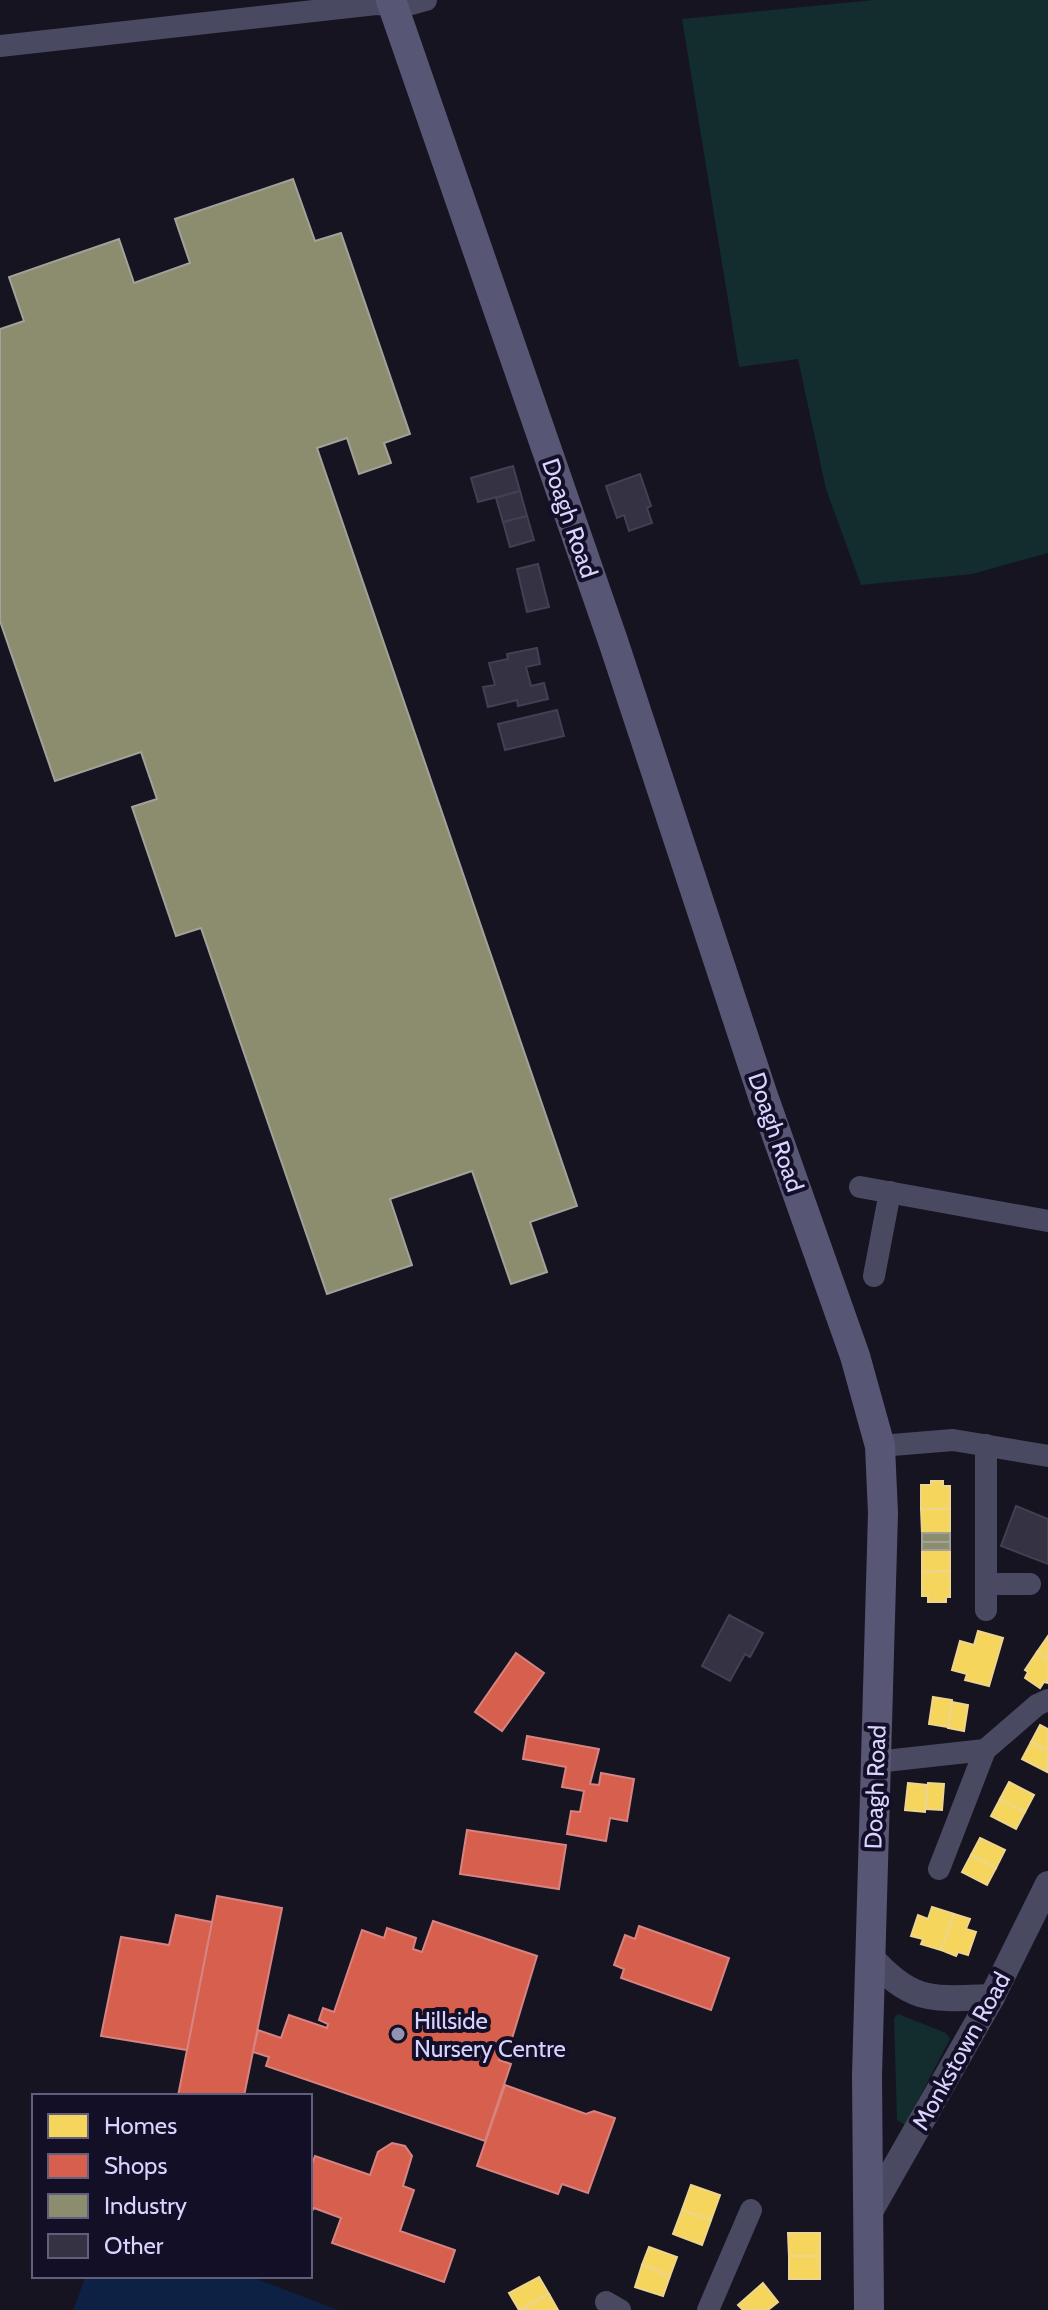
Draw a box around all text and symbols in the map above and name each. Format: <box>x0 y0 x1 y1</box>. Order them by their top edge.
street label: Doagh Road <box>536 454 604 582</box>
street label: Doagh Road <box>742 1068 810 1196</box>
street label: Doagh Road <box>858 1724 892 1850</box>
street label: Monkstown Road <box>906 1967 1016 2135</box>
place label: Hillside Nursery Centre <box>414 2006 566 2063</box>
marker: Hillside Nursery Centre <box>389 2025 407 2043</box>
legend <box>32 2094 312 2278</box>
text: Homes <box>104 2111 177 2140</box>
text: Shops <box>104 2151 167 2180</box>
text: Industry <box>104 2191 187 2220</box>
text: Other <box>104 2231 164 2260</box>

